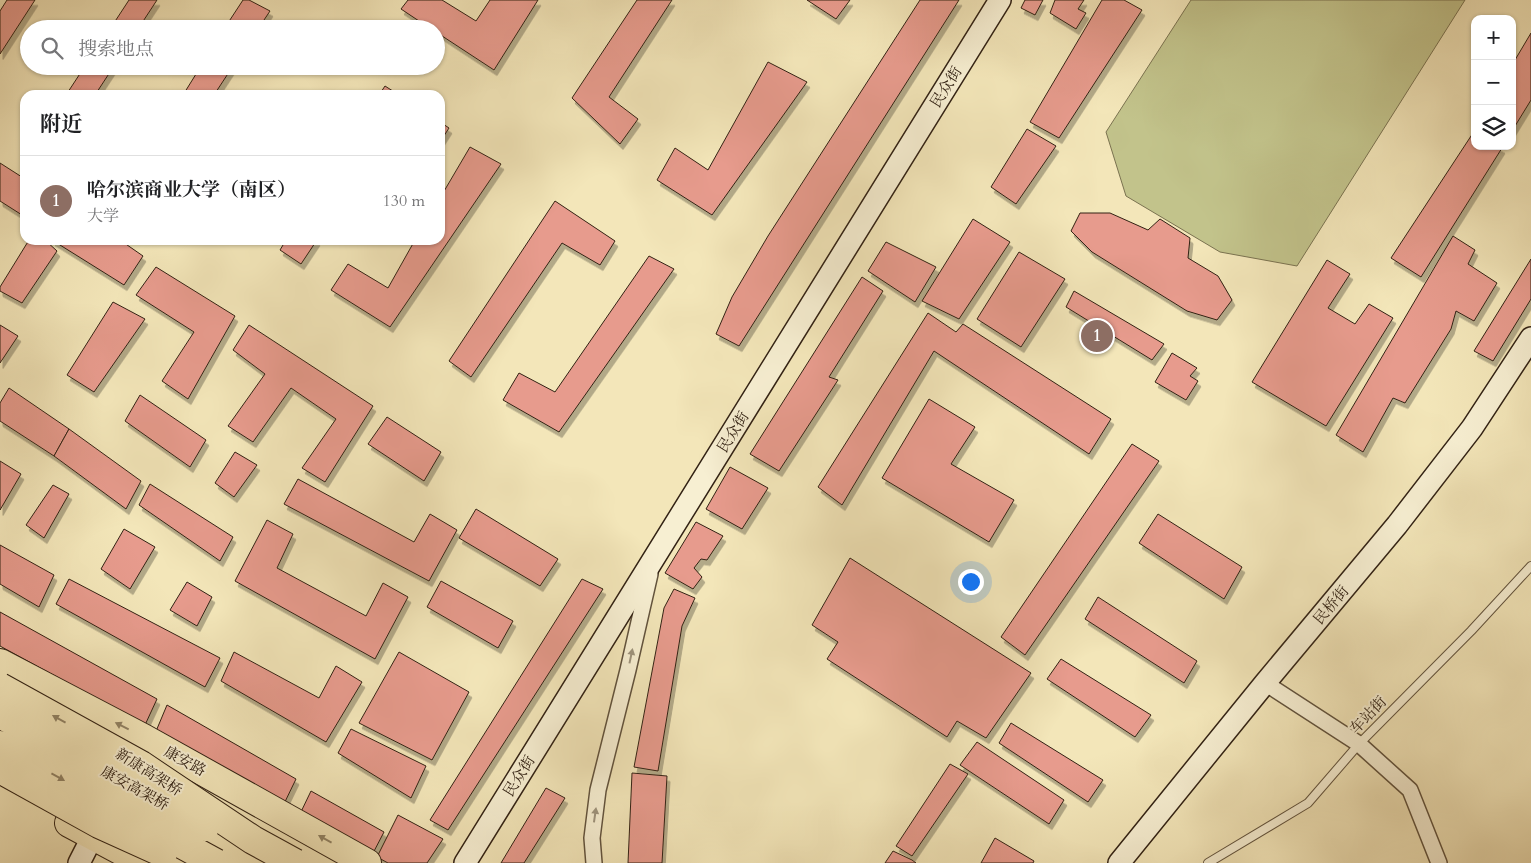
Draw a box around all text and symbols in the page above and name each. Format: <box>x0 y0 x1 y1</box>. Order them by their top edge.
map controls <box>1471 15 1516 150</box>
button: + <box>1471 15 1516 60</box>
search box <box>20 20 445 75</box>
icon: search <box>38 34 66 62</box>
text: 搜索地点 <box>78 36 154 62</box>
button: − <box>1471 60 1516 105</box>
street label: 民众街 <box>926 63 966 111</box>
button: layers <box>1471 105 1516 150</box>
text: 附近 <box>40 110 82 139</box>
text: 哈尔滨商业大学（南区） <box>87 177 296 203</box>
text: 1 <box>52 190 60 212</box>
text: 130 m <box>383 190 425 212</box>
text: 大学 <box>87 205 119 227</box>
pin: 1 <box>1081 317 1113 355</box>
street label: 民众街 <box>713 408 753 456</box>
your location <box>958 569 984 595</box>
street label: 民桥街 <box>1309 581 1353 629</box>
one-way arrow <box>627 649 635 664</box>
street label: 车站街 <box>1345 692 1391 738</box>
one-way arrow <box>52 715 66 724</box>
one-way arrow <box>114 722 129 730</box>
street label: 康安路 <box>160 741 210 781</box>
street label: 新康高架桥 <box>112 744 186 800</box>
street label: 民众街 <box>499 752 539 800</box>
street label: 康安高架桥 <box>97 761 173 815</box>
one-way arrow <box>51 772 65 781</box>
one-way arrow <box>591 806 599 822</box>
one-way arrow <box>317 835 332 843</box>

